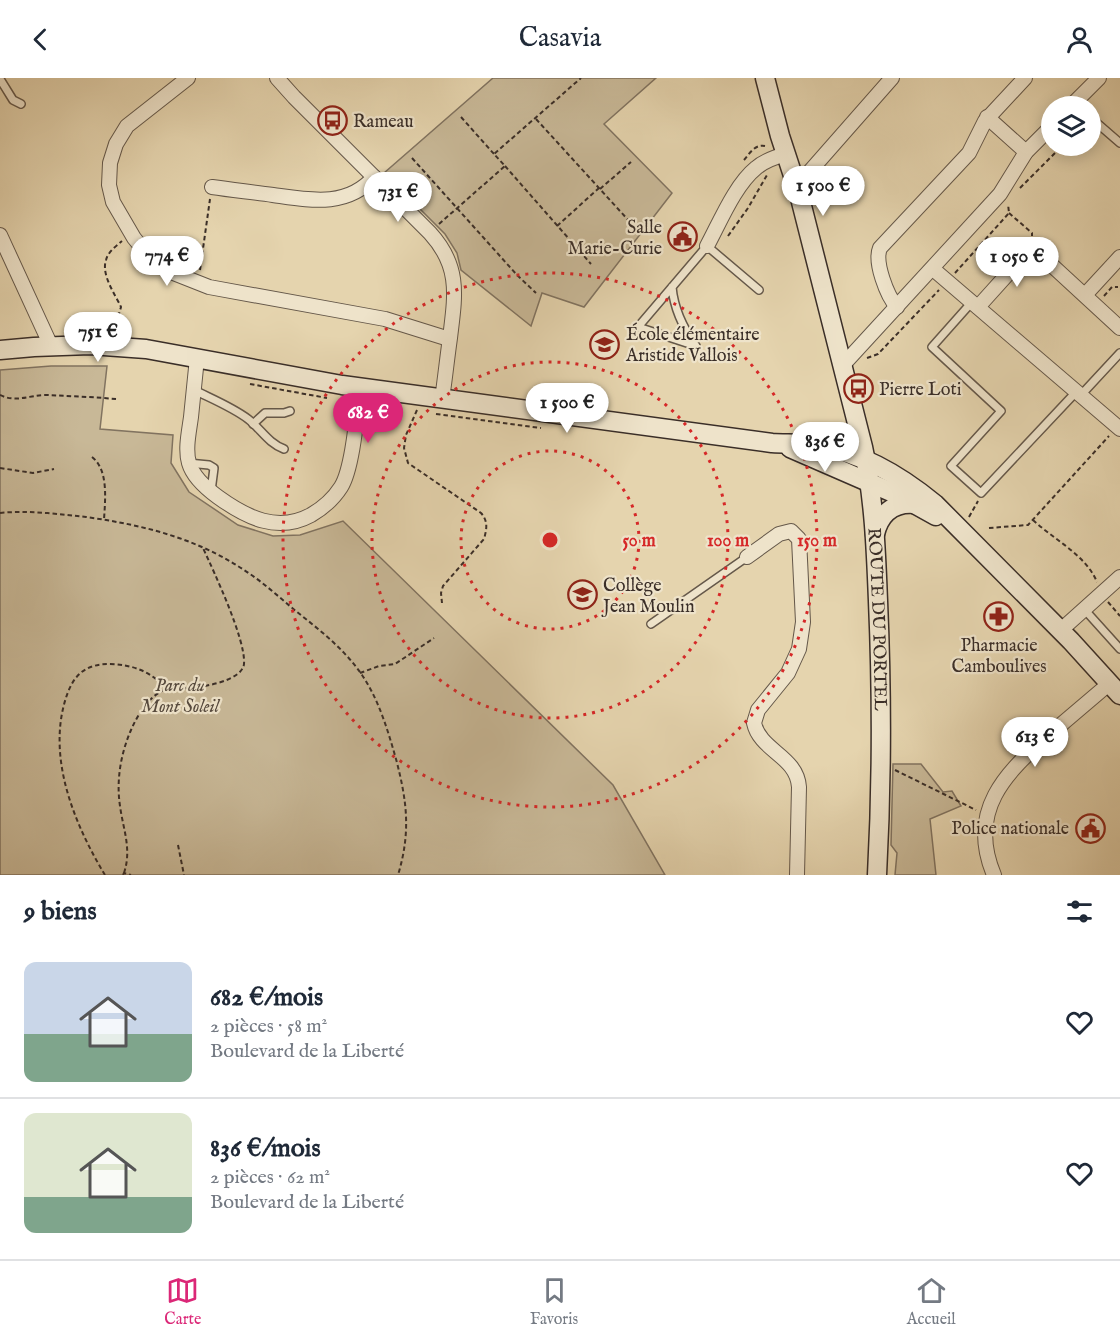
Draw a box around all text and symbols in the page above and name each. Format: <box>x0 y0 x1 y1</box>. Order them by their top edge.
text: Casavia <box>519 22 601 56</box>
icon: back <box>24 23 57 56</box>
icon: person <box>1063 23 1096 56</box>
map controls <box>1041 96 1101 156</box>
button: layers <box>1041 96 1101 156</box>
bus stop icon: Rameau <box>316 105 348 137</box>
place label: Rameau <box>353 111 414 134</box>
pin: 1 500 € <box>768 166 878 217</box>
pin: 731 € <box>356 172 440 223</box>
text: 1 500 € <box>796 173 850 198</box>
text: 731 € <box>378 179 418 204</box>
place label: Salle Marie-Curie <box>568 217 662 261</box>
public building icon: Salle Marie-Curie <box>667 221 699 253</box>
pin: 774 € <box>125 236 209 287</box>
pin: 1 050 € <box>962 237 1072 288</box>
text: 774 € <box>145 243 189 268</box>
text: 1 050 € <box>990 244 1044 269</box>
pin: 751 € <box>56 312 140 363</box>
text: 751 € <box>78 319 118 344</box>
place label: École élémentaire Aristide Vallois <box>625 322 760 368</box>
school or university icon: École élémentaire Aristide Vallois <box>589 328 621 360</box>
bus stop icon: Pierre Loti <box>842 373 874 405</box>
place label: Pierre Loti <box>879 379 962 402</box>
pin: 1 500 € <box>512 383 622 434</box>
text: 1 500 € <box>540 390 594 415</box>
pin: 682 € <box>326 393 410 444</box>
text: 682 € <box>347 400 389 425</box>
pin: 836 € <box>783 422 867 473</box>
text: 836 € <box>805 429 845 454</box>
street label: ROUTE DU PORTEL <box>861 527 891 711</box>
centre of rings <box>540 530 560 550</box>
text: 50 m <box>622 530 656 553</box>
text: 100 m <box>707 530 749 553</box>
text: 150 m <box>797 530 837 553</box>
place label: Collège Jean Moulin <box>601 575 695 619</box>
school or university icon: Collège Jean Moulin <box>566 579 598 611</box>
pharmacy icon: Pharmacie Camboulives <box>983 600 1015 632</box>
place label: Pharmacie Camboulives <box>951 635 1047 679</box>
park label: Parc du Mont Soleil <box>141 675 221 719</box>
pin: 613 € <box>993 717 1077 768</box>
text: 613 € <box>1015 724 1055 749</box>
public building icon: Police nationale <box>1074 812 1106 844</box>
place label: Police nationale <box>951 818 1069 841</box>
text: 9 biens <box>24 895 97 928</box>
icon: filters <box>1063 895 1096 928</box>
text: 682 €/mois <box>210 981 323 1014</box>
icon: home <box>72 986 144 1058</box>
icon: heart <box>1063 1006 1096 1039</box>
text: 2 pièces · 58 m² <box>210 1014 327 1039</box>
text: Boulevard de la Liberté <box>210 1039 404 1064</box>
text: 836 €/mois <box>210 1132 321 1165</box>
icon: home <box>72 1137 144 1209</box>
icon: heart <box>1063 1157 1096 1190</box>
text: 2 pièces · 62 m² <box>210 1165 330 1190</box>
text: Boulevard de la Liberté <box>210 1190 404 1215</box>
tab: Carte <box>164 1274 201 1330</box>
tab: Favoris <box>530 1274 578 1330</box>
tab: Accueil <box>907 1274 956 1330</box>

